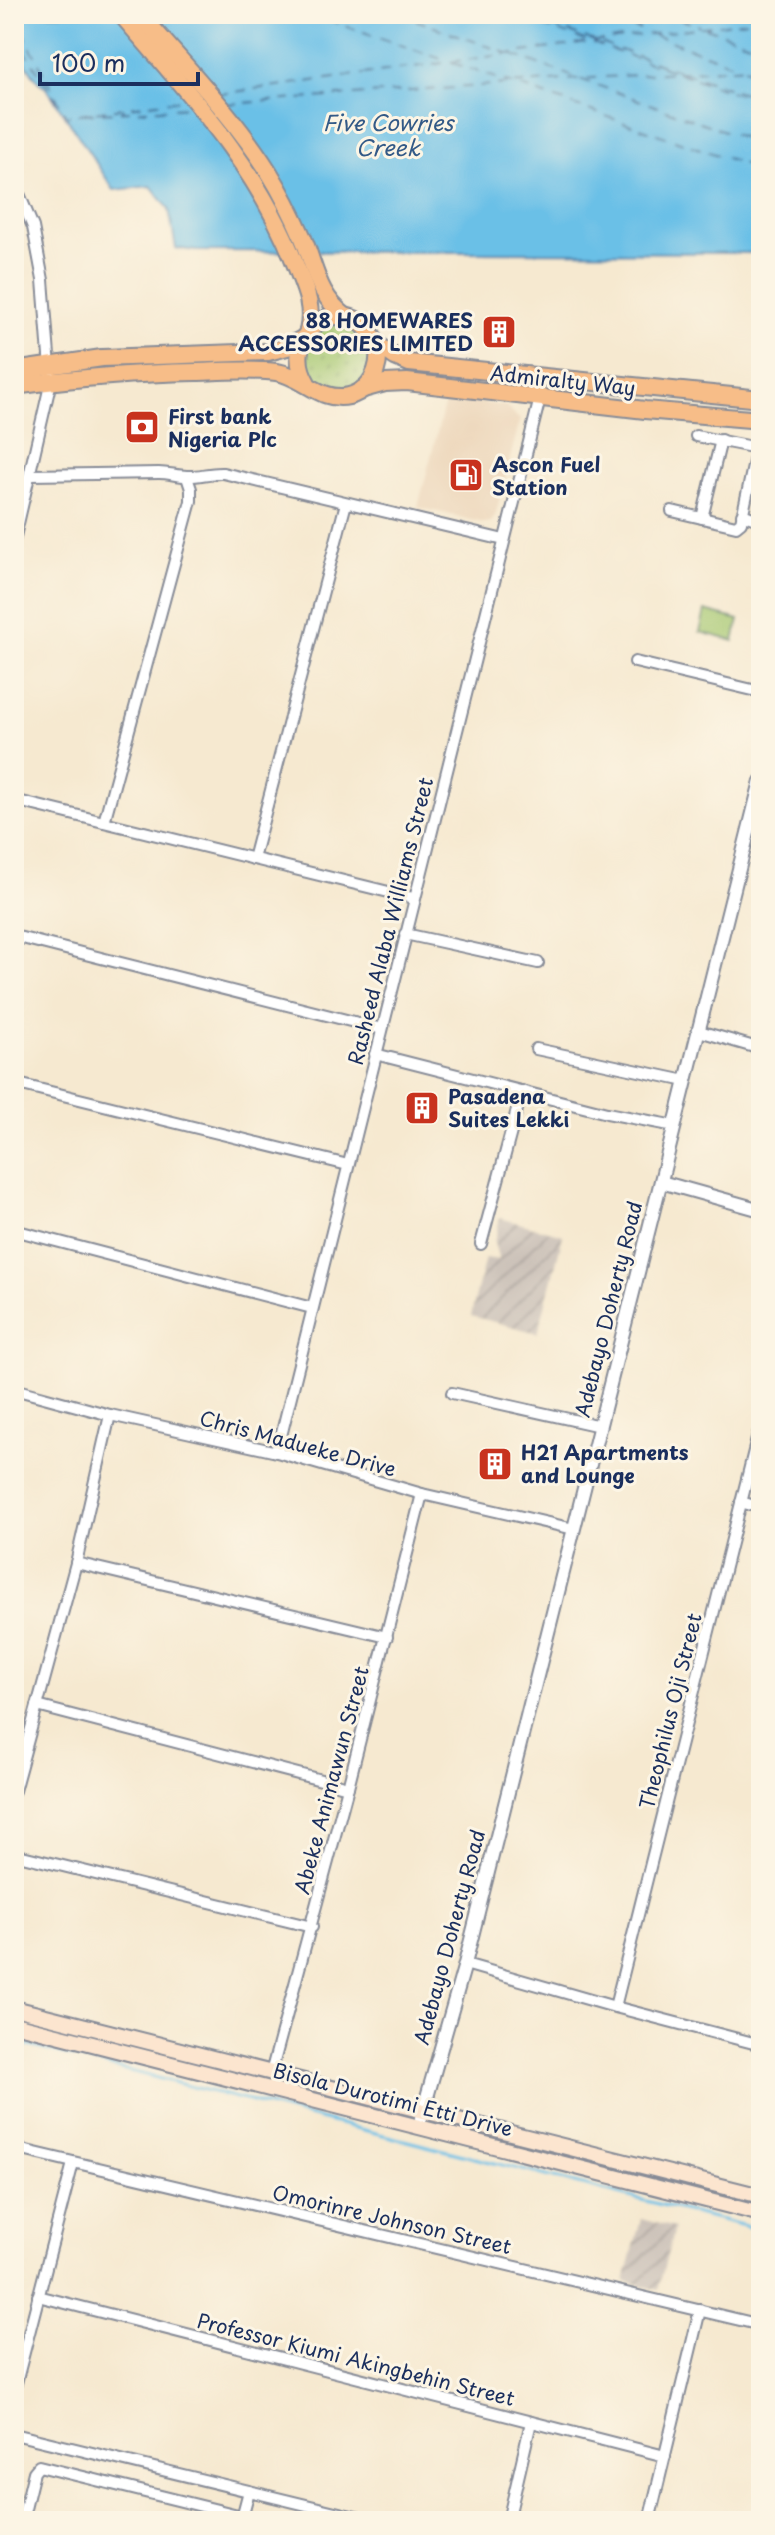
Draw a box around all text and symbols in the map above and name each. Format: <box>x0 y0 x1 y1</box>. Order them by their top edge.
scale bar <box>40 36 198 86</box>
text: 100 m <box>52 44 125 80</box>
water label: Five Cowries Creek <box>323 105 455 163</box>
place label: 88 HOMEWARES ACCESSORIES LIMITED <box>238 305 473 358</box>
building icon: 88 HOMEWARES ACCESSORIES LIMITED <box>480 313 518 351</box>
street label: Admiralty Way <box>489 357 637 403</box>
place label: First bank Nigeria Plc <box>168 401 277 454</box>
bank icon: First bank Nigeria Plc <box>123 408 161 446</box>
place label: Ascon Fuel Station <box>492 449 600 502</box>
fuel station icon: Ascon Fuel Station <box>447 456 485 494</box>
street label: Rasheed Alaba Williams Street <box>340 774 440 1068</box>
place label: Pasadena Suites Lekki <box>448 1081 570 1134</box>
building icon: Pasadena Suites Lekki <box>403 1089 441 1127</box>
street label: Adebayo Doherty Road <box>567 1198 649 1420</box>
street label: Chris Madueke Drive <box>197 1402 399 1484</box>
place label: H21 Apartments and Lounge <box>521 1437 689 1490</box>
building icon: H21 Apartments and Lounge <box>476 1445 514 1483</box>
street label: Theophilus Oji Street <box>631 1610 709 1812</box>
street label: Abeke Animawun Street <box>286 1663 376 1897</box>
street label: Adebayo Doherty Road <box>406 1826 492 2048</box>
street label: Bisola Durotimi Etti Drive <box>270 2055 516 2143</box>
street label: Omorinre Johnson Street <box>269 2177 515 2261</box>
street label: Professor Kiumi Akingbehin Street <box>194 2305 518 2413</box>

